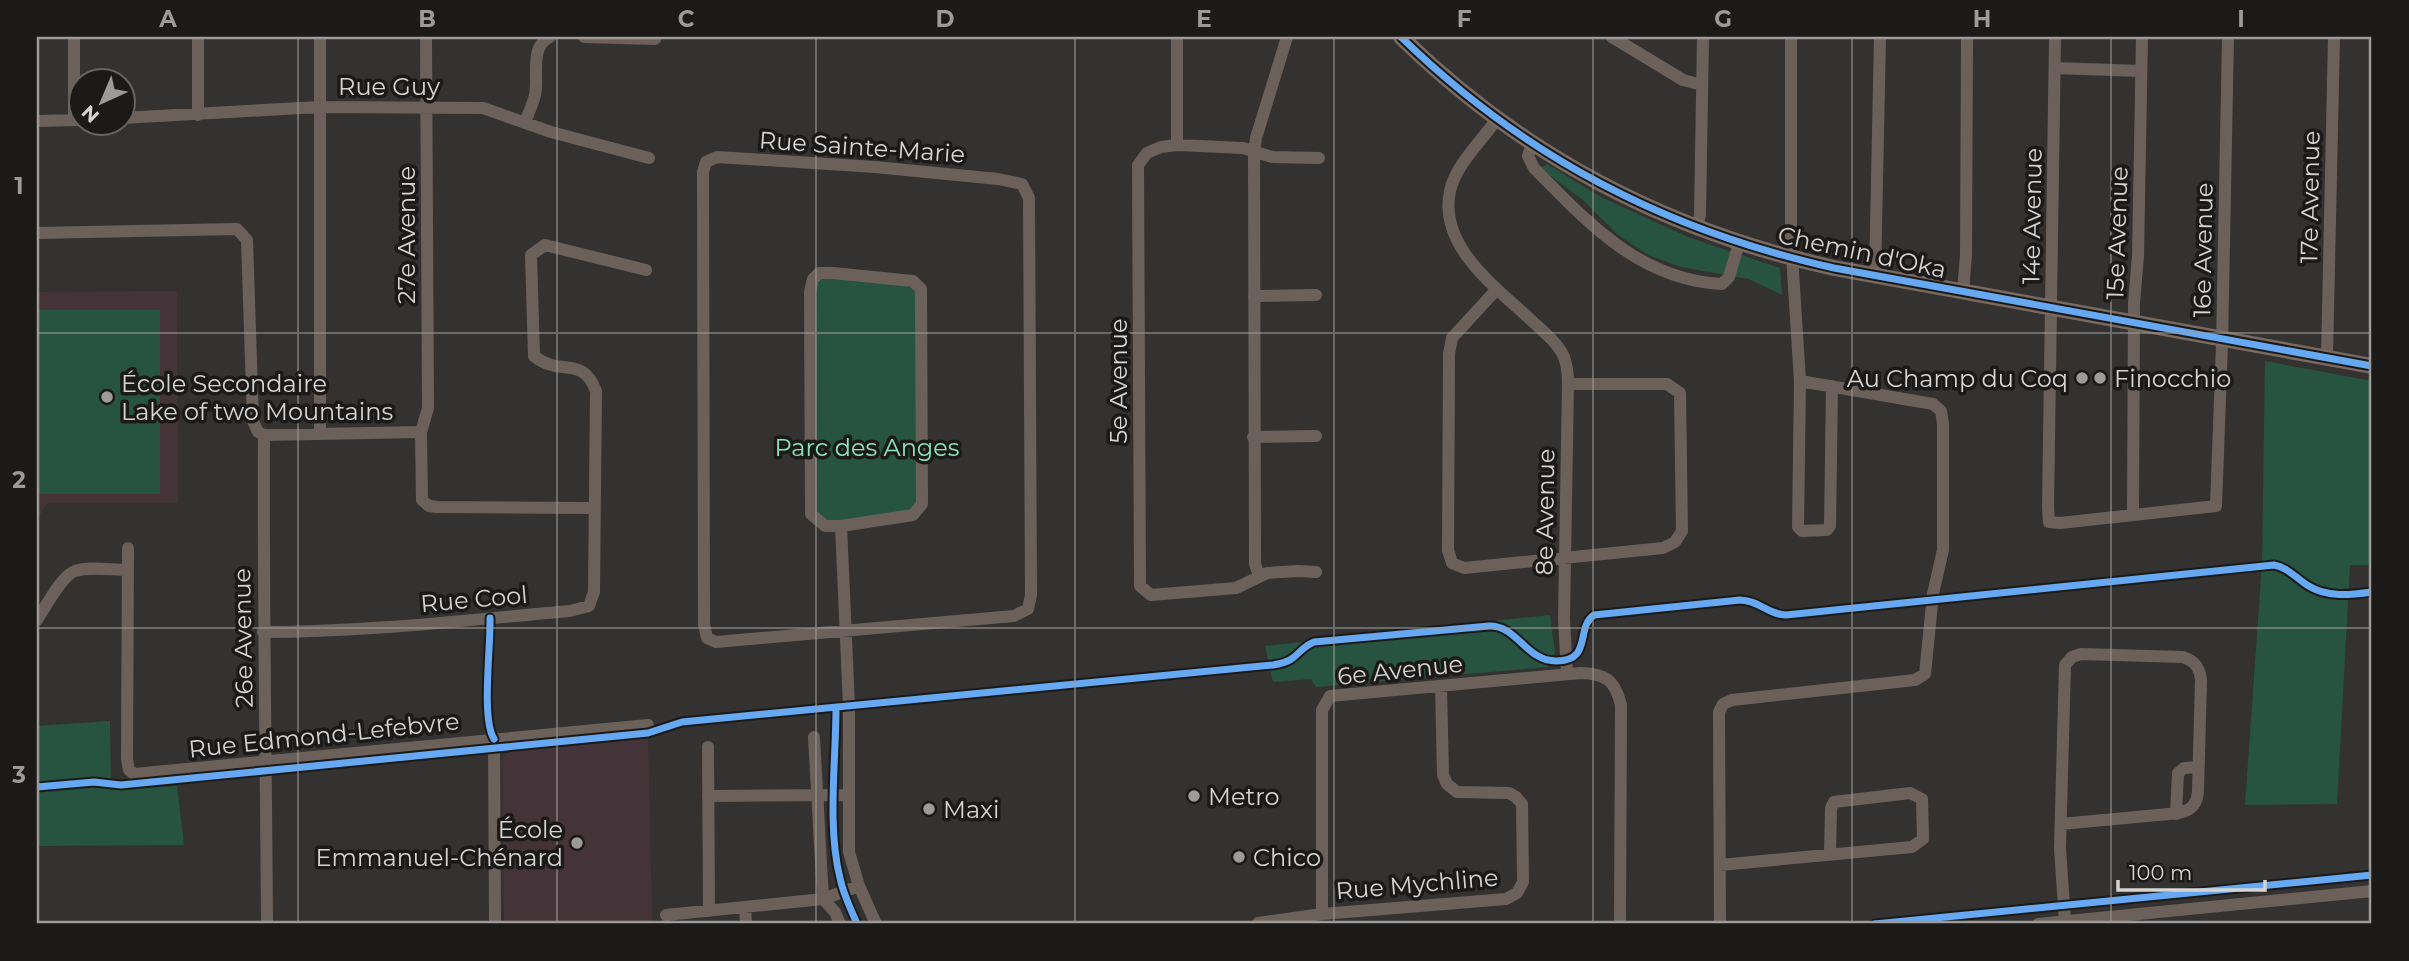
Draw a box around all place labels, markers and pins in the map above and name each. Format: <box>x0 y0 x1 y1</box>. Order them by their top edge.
place label: Au Champ du Coq <box>1847 364 2068 393</box>
place label: Finocchio <box>2114 364 2231 393</box>
place label: École Secondaire Lake of two Mountains <box>121 369 393 426</box>
marker: Au Champ du Coq <box>2074 370 2090 386</box>
marker: Finocchio <box>2092 370 2108 386</box>
marker: École Secondaire Lake of two Mountains <box>99 389 115 405</box>
place label: Metro <box>1208 782 1280 811</box>
marker: Metro <box>1186 788 1202 804</box>
place label: Maxi <box>943 795 999 824</box>
marker: Maxi <box>921 801 937 817</box>
place label: École Emmanuel-Chénard <box>315 815 563 872</box>
marker: École Emmanuel-Chénard <box>569 835 585 851</box>
place label: Chico <box>1253 843 1321 872</box>
marker: Chico <box>1231 849 1247 865</box>

